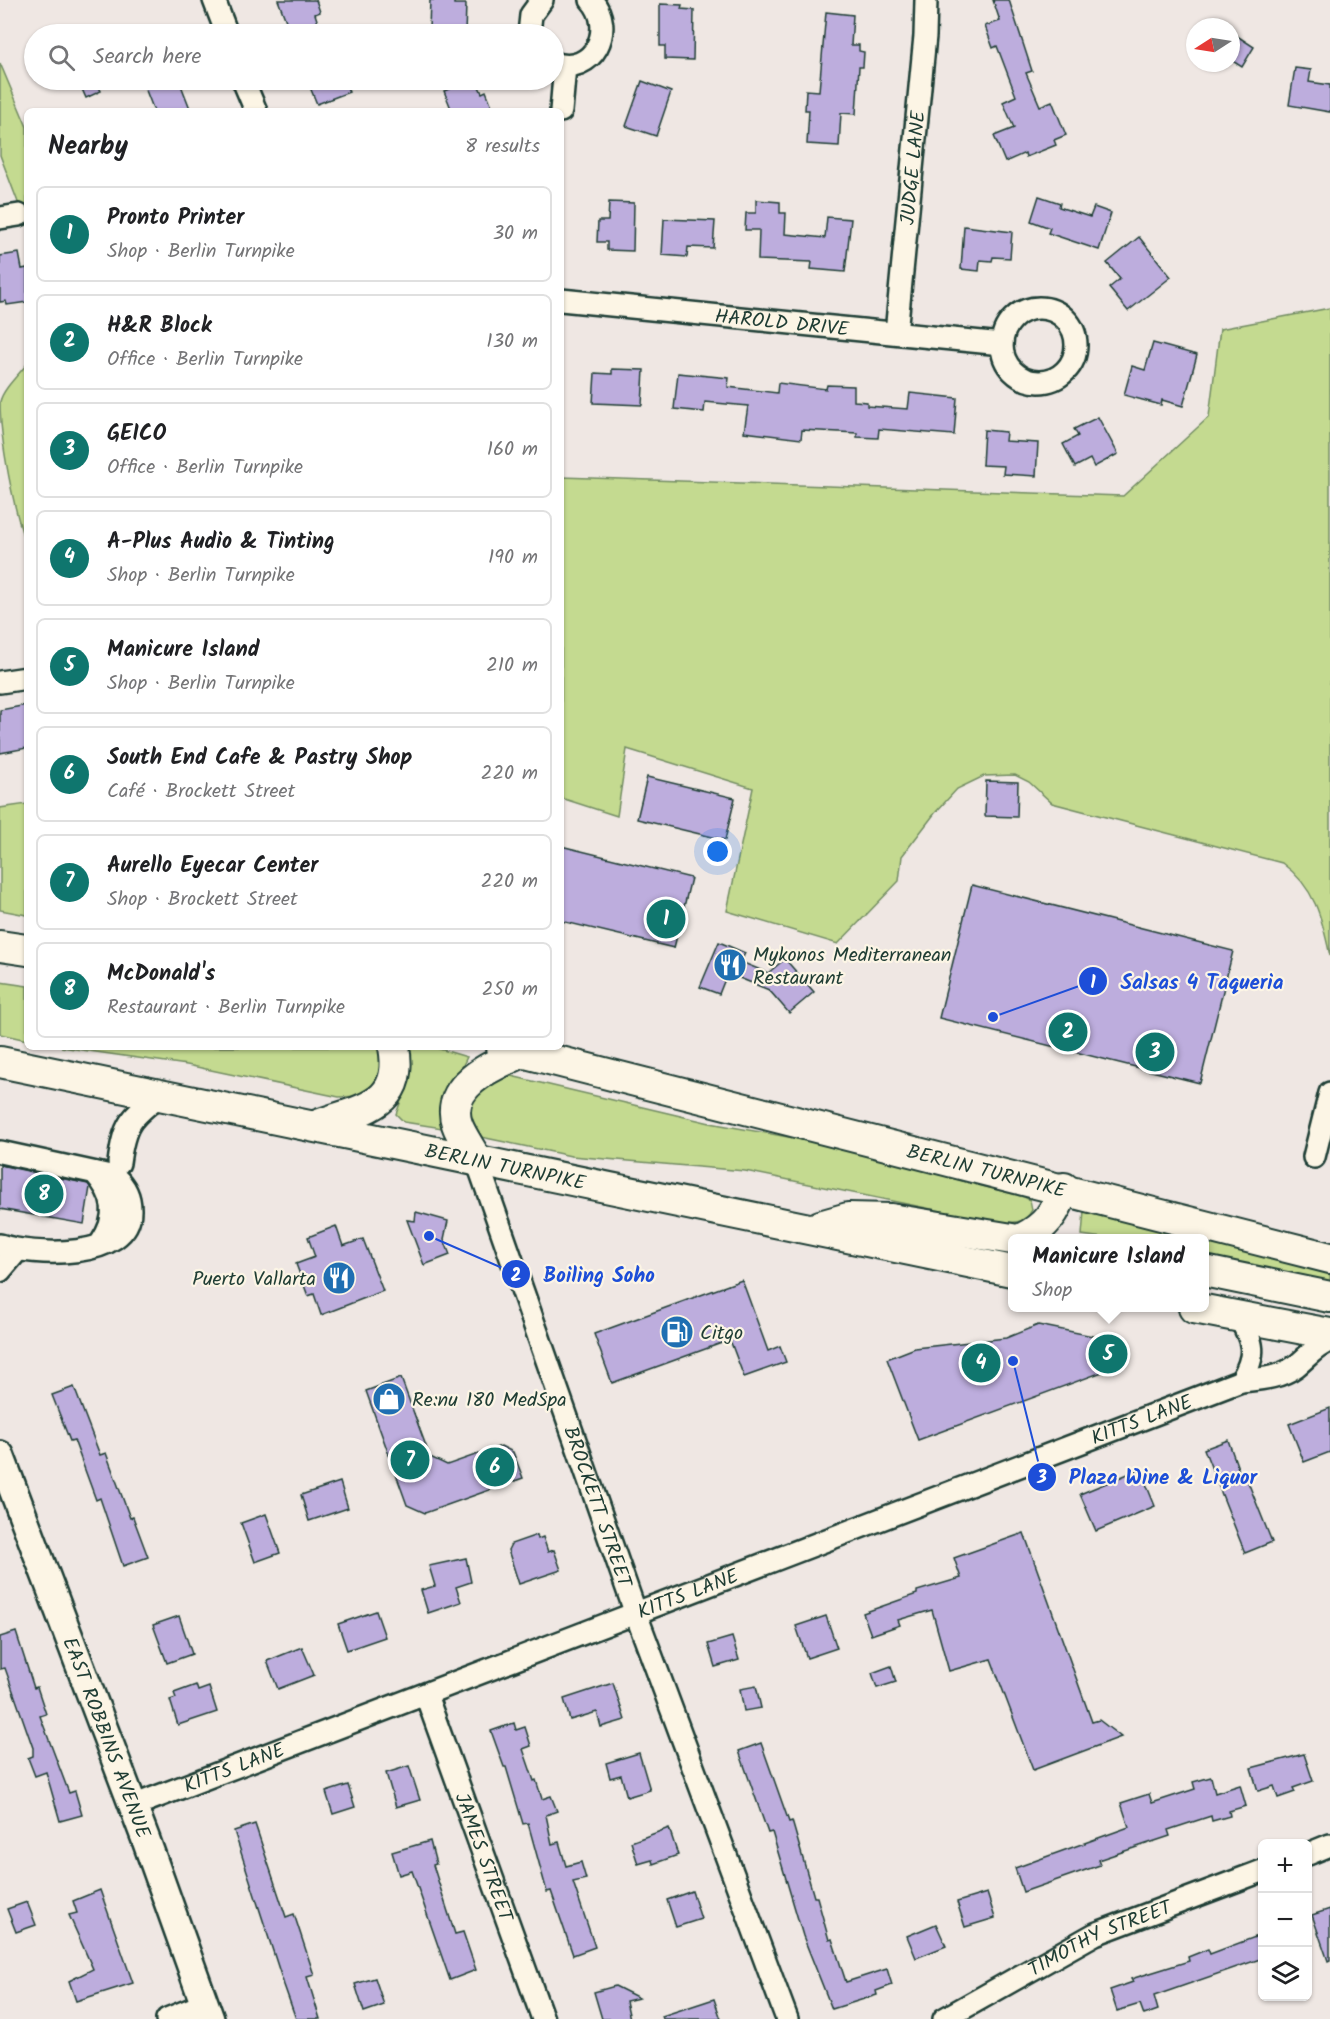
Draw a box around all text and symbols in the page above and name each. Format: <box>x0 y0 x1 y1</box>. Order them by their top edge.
north arrow <box>1186 18 1240 72</box>
search box <box>24 24 564 90</box>
text: Search here <box>93 40 201 75</box>
icon: search <box>45 41 78 74</box>
street label: JUDGE LANE <box>893 108 936 227</box>
text: Nearby <box>48 126 128 168</box>
text: 8 results <box>465 131 540 163</box>
text: Pronto Printer <box>107 201 244 236</box>
text: 1 <box>66 218 73 250</box>
text: 30 m <box>493 218 538 250</box>
text: Shop · Berlin Turnpike <box>107 236 295 268</box>
street label: HAROLD DRIVE <box>713 301 852 347</box>
text: H&R Block <box>107 309 212 344</box>
text: 2 <box>64 326 75 358</box>
text: 130 m <box>486 326 538 358</box>
text: Office · Berlin Turnpike <box>107 344 303 376</box>
text: GEICO <box>107 417 166 452</box>
text: 3 <box>64 434 75 466</box>
text: 160 m <box>487 434 538 466</box>
text: Office · Berlin Turnpike <box>107 452 303 484</box>
text: A-Plus Audio & Tinting <box>107 525 335 560</box>
text: 4 <box>64 542 75 574</box>
text: 190 m <box>488 542 538 574</box>
text: Shop · Berlin Turnpike <box>107 560 295 592</box>
text: Manicure Island <box>107 633 260 668</box>
text: 5 <box>64 650 75 682</box>
text: 210 m <box>486 650 538 682</box>
text: Shop · Berlin Turnpike <box>107 668 295 700</box>
text: South End Cafe & Pastry Shop <box>107 741 412 776</box>
text: 6 <box>64 758 75 790</box>
text: 220 m <box>481 758 538 790</box>
text: Café · Brockett Street <box>107 776 295 808</box>
your location <box>703 837 732 866</box>
text: Aurello Eyecar Center <box>107 849 318 884</box>
text: 7 <box>65 866 74 898</box>
text: 220 m <box>481 866 538 898</box>
text: Shop · Brockett Street <box>107 884 298 916</box>
pin: 1 <box>646 896 686 942</box>
place label: Mykonos Mediterranean Restaurant <box>753 940 951 995</box>
restaurant icon: Mykonos Mediterranean Restaurant <box>712 947 748 983</box>
text: McDonald's <box>107 957 215 992</box>
callout: Salsas 4 Taqueria <box>1078 962 1295 1001</box>
text: Salsas 4 Taqueria <box>1120 967 1284 1000</box>
text: 1 <box>1090 969 1096 998</box>
text: 8 <box>64 974 75 1006</box>
text: 250 m <box>482 974 538 1006</box>
text: Restaurant · Berlin Turnpike <box>107 992 345 1024</box>
pin: 2 <box>1048 1010 1088 1054</box>
pin: 3 <box>1136 1030 1174 1074</box>
street label: BERLIN TURNPIKE <box>422 1136 589 1201</box>
street label: BERLIN TURNPIKE <box>903 1137 1070 1208</box>
pin: 8 <box>24 1172 63 1216</box>
popup <box>1008 1234 1209 1312</box>
text: Manicure Island <box>1032 1240 1185 1275</box>
callout: Boiling Soho <box>501 1255 667 1294</box>
restaurant icon: Puerto Vallarta <box>321 1260 357 1296</box>
text: Boiling Soho <box>543 1260 655 1293</box>
text: 2 <box>511 1262 521 1291</box>
place label: Puerto Vallarta <box>192 1264 316 1296</box>
text: Shop <box>1032 1275 1072 1307</box>
fuel station icon: Citgo <box>659 1314 695 1350</box>
place label: Citgo <box>700 1318 743 1350</box>
pin: 5 <box>1088 1332 1128 1376</box>
pin: 4 <box>962 1340 1000 1386</box>
shop icon: Re:nu 180 MedSpa <box>371 1381 407 1417</box>
place label: Re:nu 180 MedSpa <box>412 1385 567 1417</box>
street label: KITTS LANE <box>1087 1387 1199 1455</box>
street label: BROCKETT STREET <box>553 1422 640 1594</box>
pin: 7 <box>390 1438 430 1482</box>
pin: 6 <box>476 1444 514 1490</box>
callout: Plaza Wine & Liquor <box>1027 1458 1269 1497</box>
text: Plaza Wine & Liquor <box>1069 1462 1259 1495</box>
text: 3 <box>1036 1464 1047 1493</box>
street label: KITTS LANE <box>633 1561 745 1629</box>
street label: EAST ROBBINS AVENUE <box>53 1633 158 1844</box>
street label: KITTS LANE <box>179 1735 291 1803</box>
street label: JAMES STREET <box>445 1789 521 1928</box>
map controls <box>1258 1839 1312 2001</box>
button: + <box>1258 1839 1312 1893</box>
street label: TIMOTHY STREET <box>1023 1892 1179 1987</box>
button: − <box>1258 1893 1312 1947</box>
button: layers <box>1258 1947 1312 2001</box>

